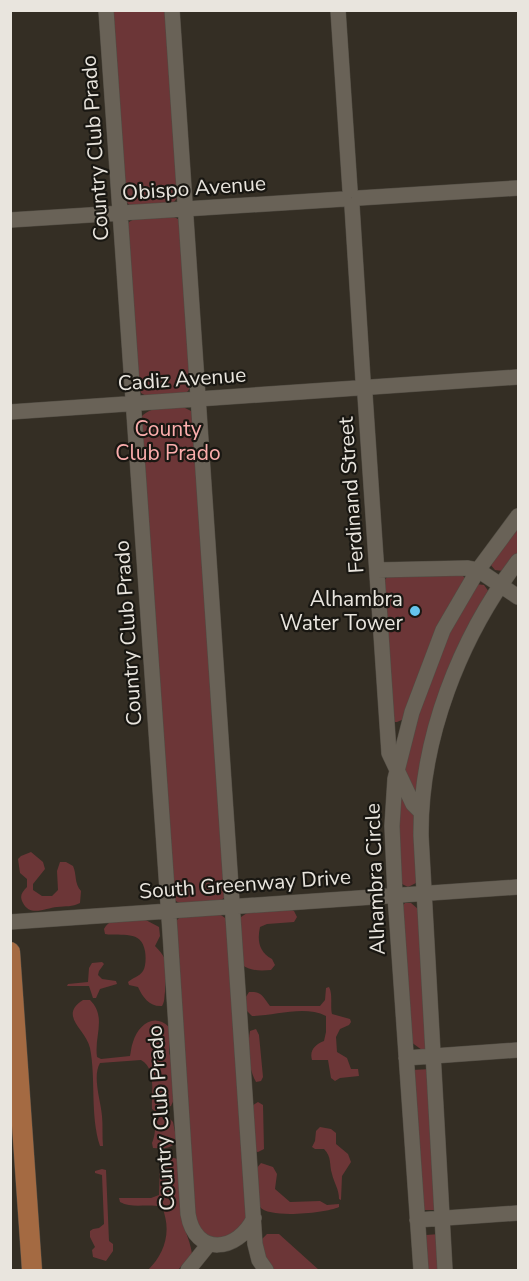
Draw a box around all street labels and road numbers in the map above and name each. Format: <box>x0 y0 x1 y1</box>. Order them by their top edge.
street label: Country Club Prado <box>75 54 115 242</box>
street label: Obispo Avenue <box>121 169 267 207</box>
street label: Cadiz Avenue <box>117 361 247 397</box>
street label: Ferdinand Street <box>332 415 370 574</box>
street label: Country Club Prado <box>108 539 148 727</box>
street label: Alhambra Circle <box>358 802 392 956</box>
street label: South Greenway Drive <box>138 863 352 905</box>
street label: Country Club Prado <box>141 1024 181 1212</box>

